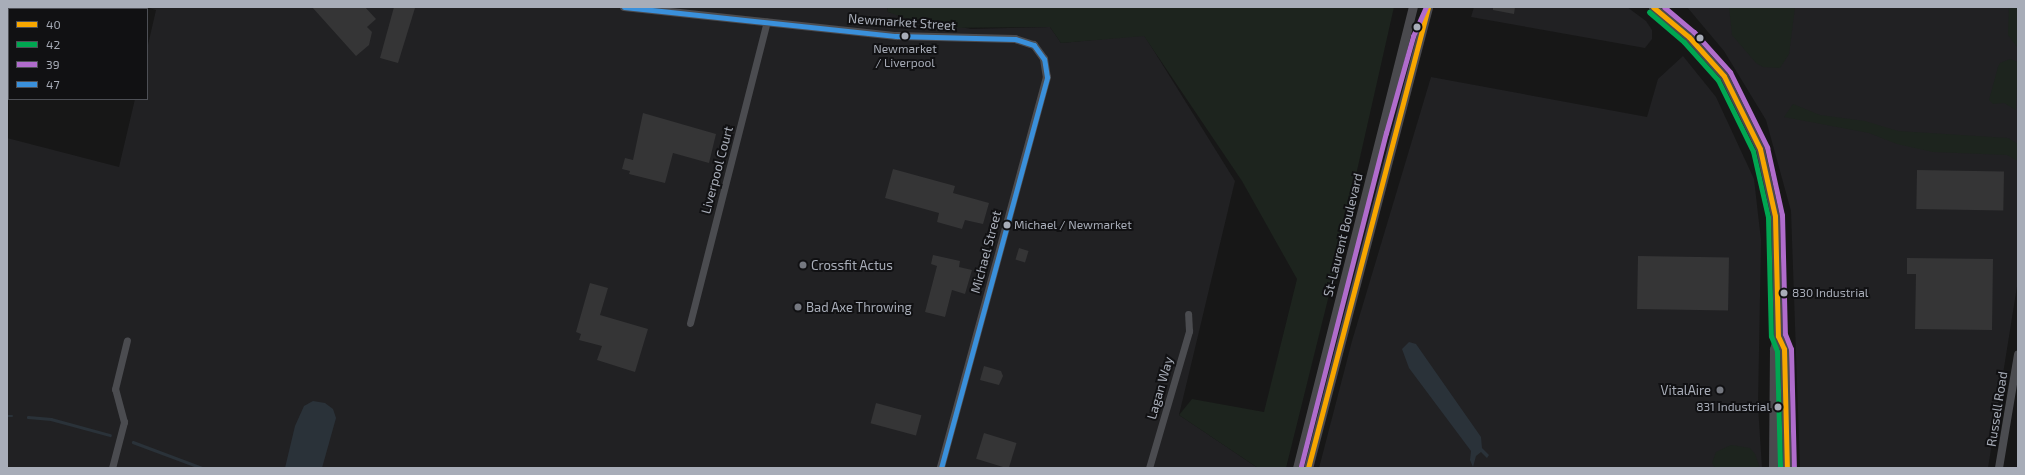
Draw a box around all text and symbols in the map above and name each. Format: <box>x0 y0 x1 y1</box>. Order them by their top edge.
legend <box>8 8 148 100</box>
street label: Newmarket Street <box>848 10 956 34</box>
text: 40 <box>46 17 61 31</box>
unlabelled marker <box>1412 22 1422 32</box>
marker: Newmarket / Liverpool <box>900 31 910 41</box>
unlabelled marker <box>1695 33 1705 43</box>
text: 42 <box>46 37 60 51</box>
place label: Newmarket / Liverpool <box>873 42 937 70</box>
text: 39 <box>46 57 60 71</box>
text: 47 <box>46 77 60 91</box>
street label: Liverpool Court <box>698 124 736 216</box>
street label: St-Laurent Boulevard <box>1320 172 1366 298</box>
street label: Michael Street <box>967 209 1005 295</box>
place label: Michael / Newmarket <box>1014 218 1132 232</box>
marker: Michael / Newmarket <box>1002 220 1012 230</box>
place label: Crossfit Actus <box>811 257 893 273</box>
marker: Crossfit Actus <box>798 260 808 270</box>
place label: 830 Industrial <box>1792 286 1868 300</box>
marker: 830 Industrial <box>1779 288 1789 298</box>
place label: Bad Axe Throwing <box>806 299 912 315</box>
marker: Bad Axe Throwing <box>793 302 803 312</box>
street label: Lagan Way <box>1144 355 1176 421</box>
street label: Russell Road <box>1983 370 2011 448</box>
place label: VitalAire <box>1661 382 1711 398</box>
marker: VitalAire <box>1714 384 1726 396</box>
place label: 831 Industrial <box>1696 400 1770 414</box>
marker: 831 Industrial <box>1773 402 1783 412</box>

